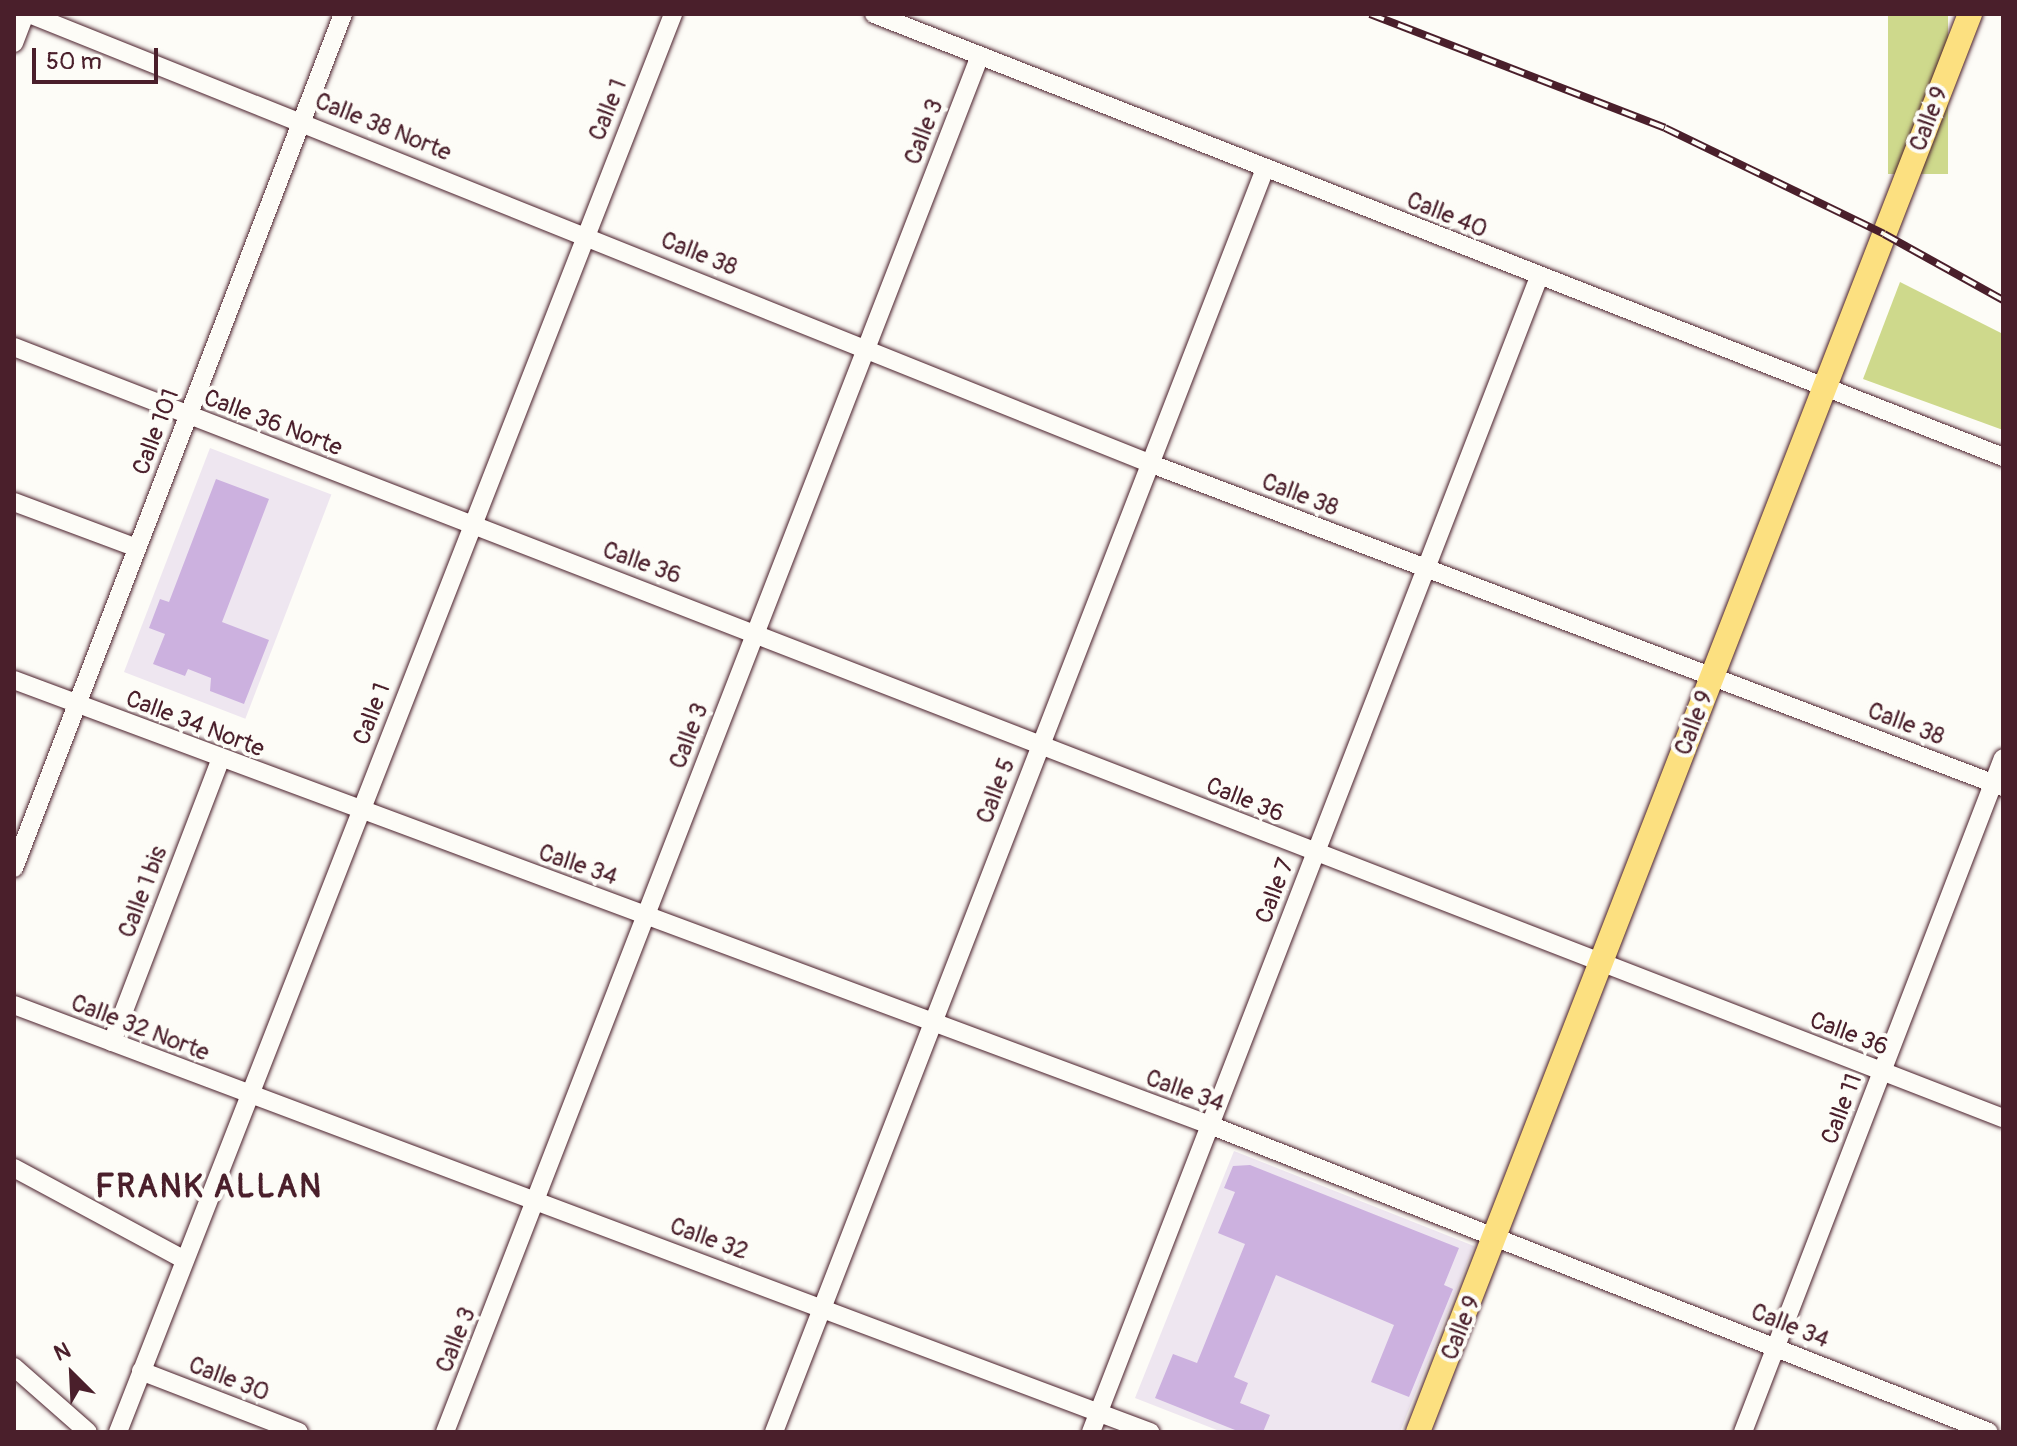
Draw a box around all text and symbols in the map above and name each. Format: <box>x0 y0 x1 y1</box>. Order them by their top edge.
scale bar <box>36 32 162 82</box>
text: 50 m <box>46 47 102 76</box>
street label: Calle 1 <box>583 75 633 145</box>
street label: Calle 9 <box>1904 83 1954 155</box>
street label: Calle 38 Norte <box>311 87 455 167</box>
street label: Calle 3 <box>898 95 950 169</box>
street label: Calle 40 <box>1402 186 1492 244</box>
street label: Calle 38 <box>657 226 741 282</box>
street label: Calle 36 Norte <box>200 383 346 463</box>
street label: Calle 101 <box>127 385 185 479</box>
street label: Calle 38 <box>1258 467 1342 523</box>
street label: Calle 36 <box>599 535 685 591</box>
street label: Calle 1 <box>347 679 397 749</box>
street label: Calle 34 Norte <box>122 684 268 764</box>
street label: Calle 9 <box>1669 687 1719 759</box>
street label: Calle 38 <box>1864 696 1948 752</box>
street label: Calle 3 <box>663 699 715 773</box>
street label: Calle 5 <box>970 754 1022 828</box>
street label: Calle 36 <box>1202 771 1288 829</box>
street label: Calle 34 <box>535 838 621 892</box>
street label: Calle 1 bis <box>112 842 174 942</box>
street label: Calle 7 <box>1250 855 1300 927</box>
street label: Calle 32 Norte <box>67 988 213 1068</box>
street label: Calle 36 <box>1806 1006 1892 1062</box>
street label: Calle 34 <box>1142 1063 1228 1119</box>
street label: Calle 11 <box>1815 1070 1869 1148</box>
district label: FRANK ALLAN <box>95 1168 323 1206</box>
street label: Calle 32 <box>666 1212 752 1266</box>
street label: Calle 9 <box>1435 1292 1487 1364</box>
street label: Calle 34 <box>1747 1297 1833 1355</box>
street label: Calle 3 <box>430 1303 482 1377</box>
north arrow <box>32 1334 112 1414</box>
text: N <box>50 1336 75 1368</box>
street label: Calle 30 <box>185 1350 273 1408</box>

